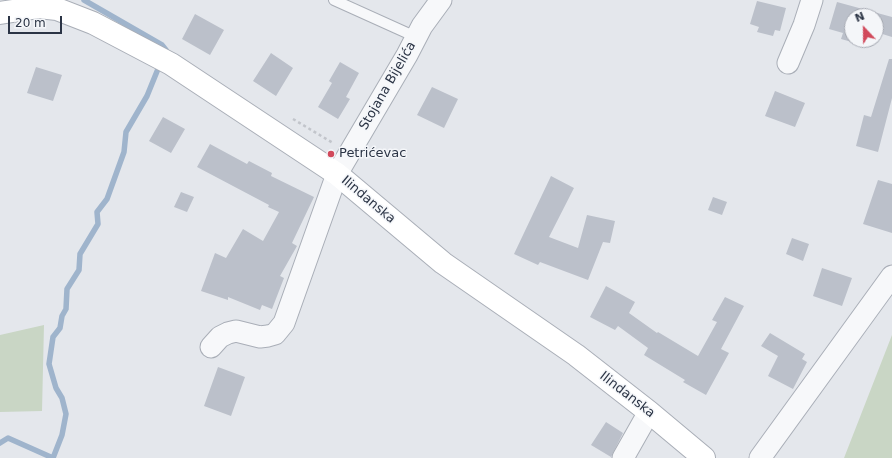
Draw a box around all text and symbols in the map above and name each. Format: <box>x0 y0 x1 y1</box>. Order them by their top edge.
scale bar <box>10 8 64 34</box>
north arrow <box>844 8 884 48</box>
text: N <box>853 10 866 25</box>
text: 20 m <box>15 16 46 30</box>
street label: Stojana Bijelića <box>356 39 420 133</box>
place label: Petrićevac <box>339 146 406 162</box>
marker: Petrićevac <box>326 149 336 159</box>
street label: Ilindanska <box>338 173 398 227</box>
street label: Ilindanska <box>596 369 658 421</box>

